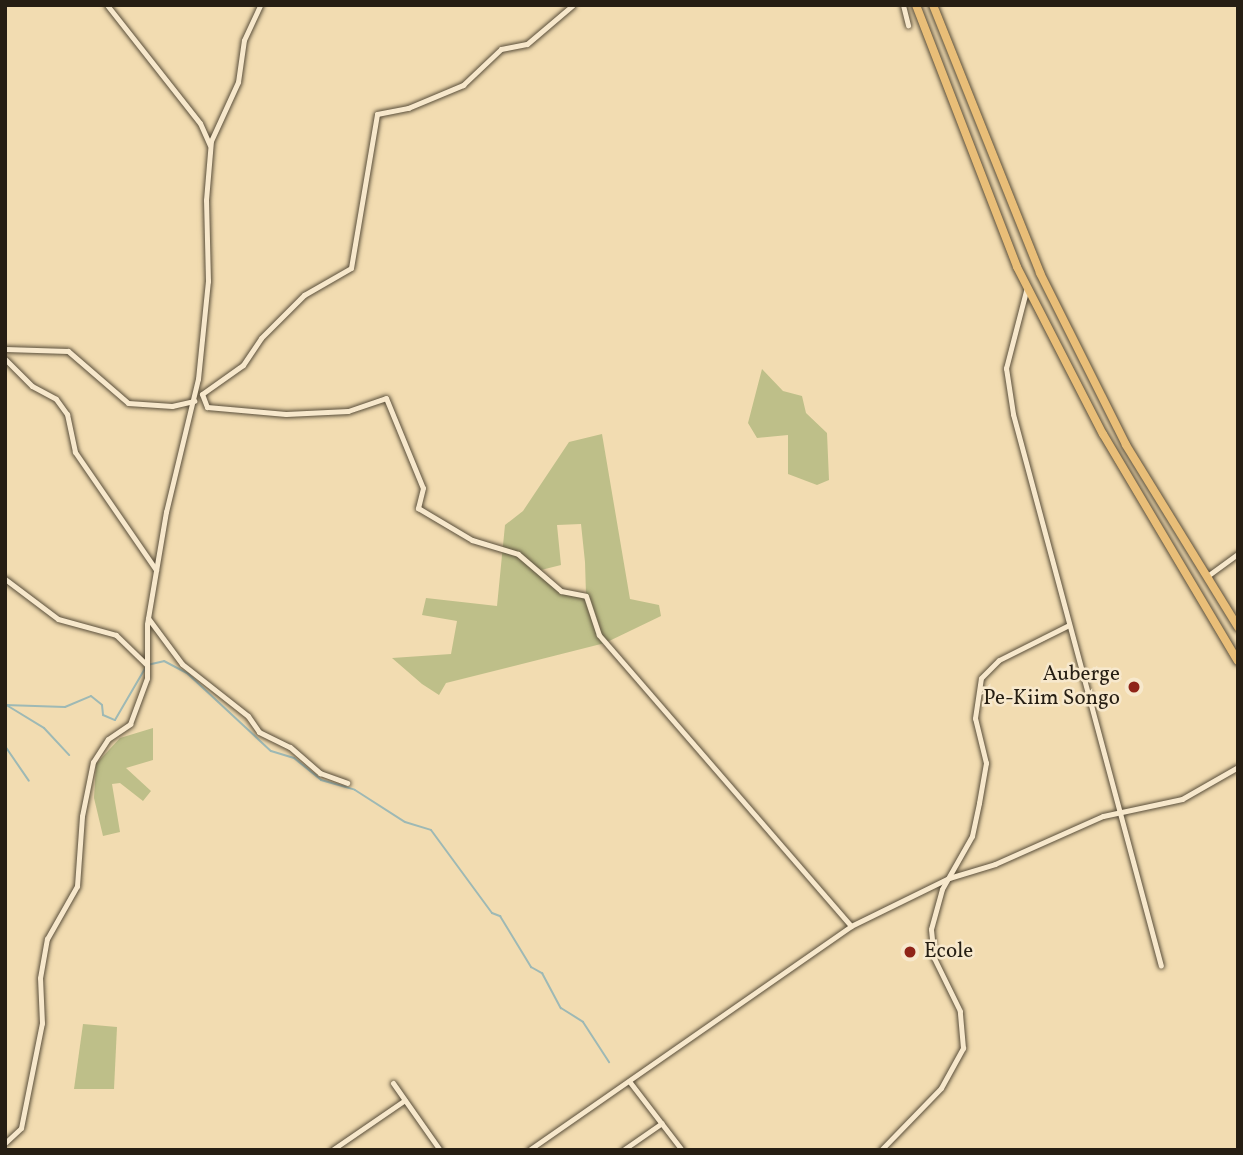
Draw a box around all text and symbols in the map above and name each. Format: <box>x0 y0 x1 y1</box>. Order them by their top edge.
place label: Auberge Pe-Kiim Songo <box>983 662 1120 712</box>
marker: Auberge Pe-Kiim Songo <box>1126 679 1142 695</box>
place label: Ecole <box>924 939 973 965</box>
marker: Ecole <box>902 944 918 960</box>

